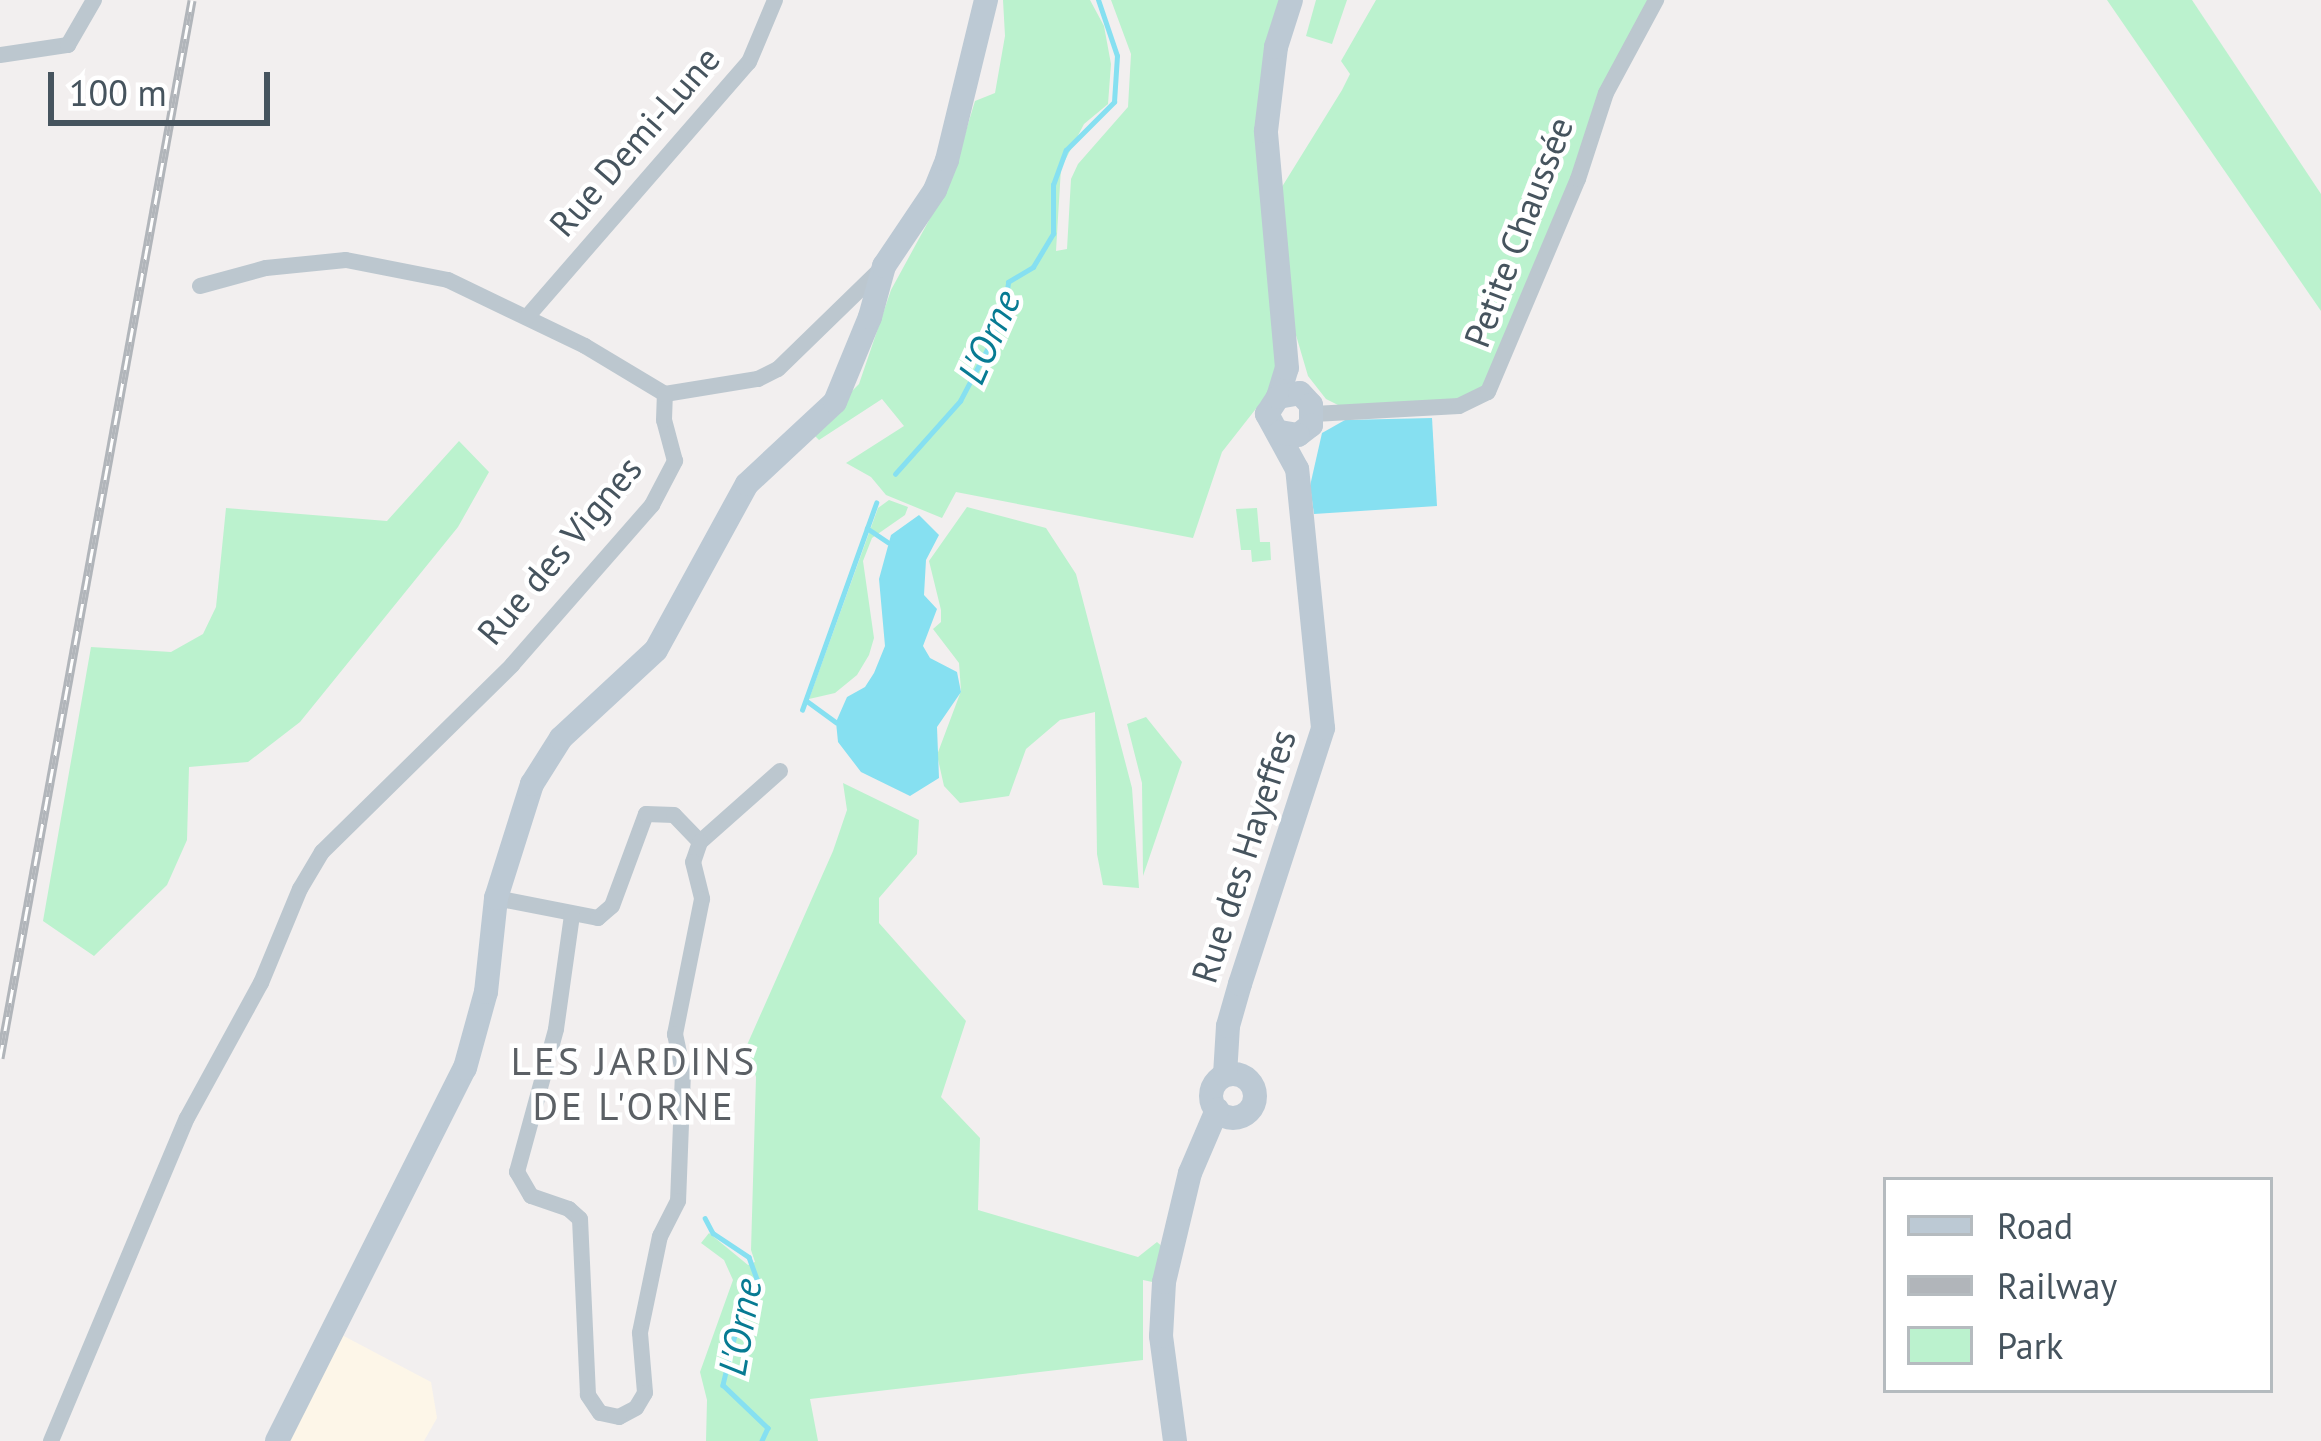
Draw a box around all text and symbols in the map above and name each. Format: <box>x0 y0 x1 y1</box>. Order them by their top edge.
street label: Rue Demi-Lune <box>540 37 728 245</box>
scale bar <box>54 48 276 122</box>
text: 100 m <box>69 69 167 116</box>
street label: Petite Chaussée <box>1454 111 1582 353</box>
water label: L'Orne <box>948 283 1030 391</box>
street label: Rue des Vignes <box>467 447 651 653</box>
street label: Rue des Hayeffes <box>1182 724 1304 988</box>
district label: LES JARDINS DE L'ORNE <box>511 1039 757 1130</box>
legend <box>1883 1177 2273 1393</box>
text: Road <box>1997 1202 2073 1249</box>
text: Railway <box>1997 1262 2117 1309</box>
water label: L'Orne <box>708 1275 772 1379</box>
text: Park <box>1997 1322 2063 1369</box>

